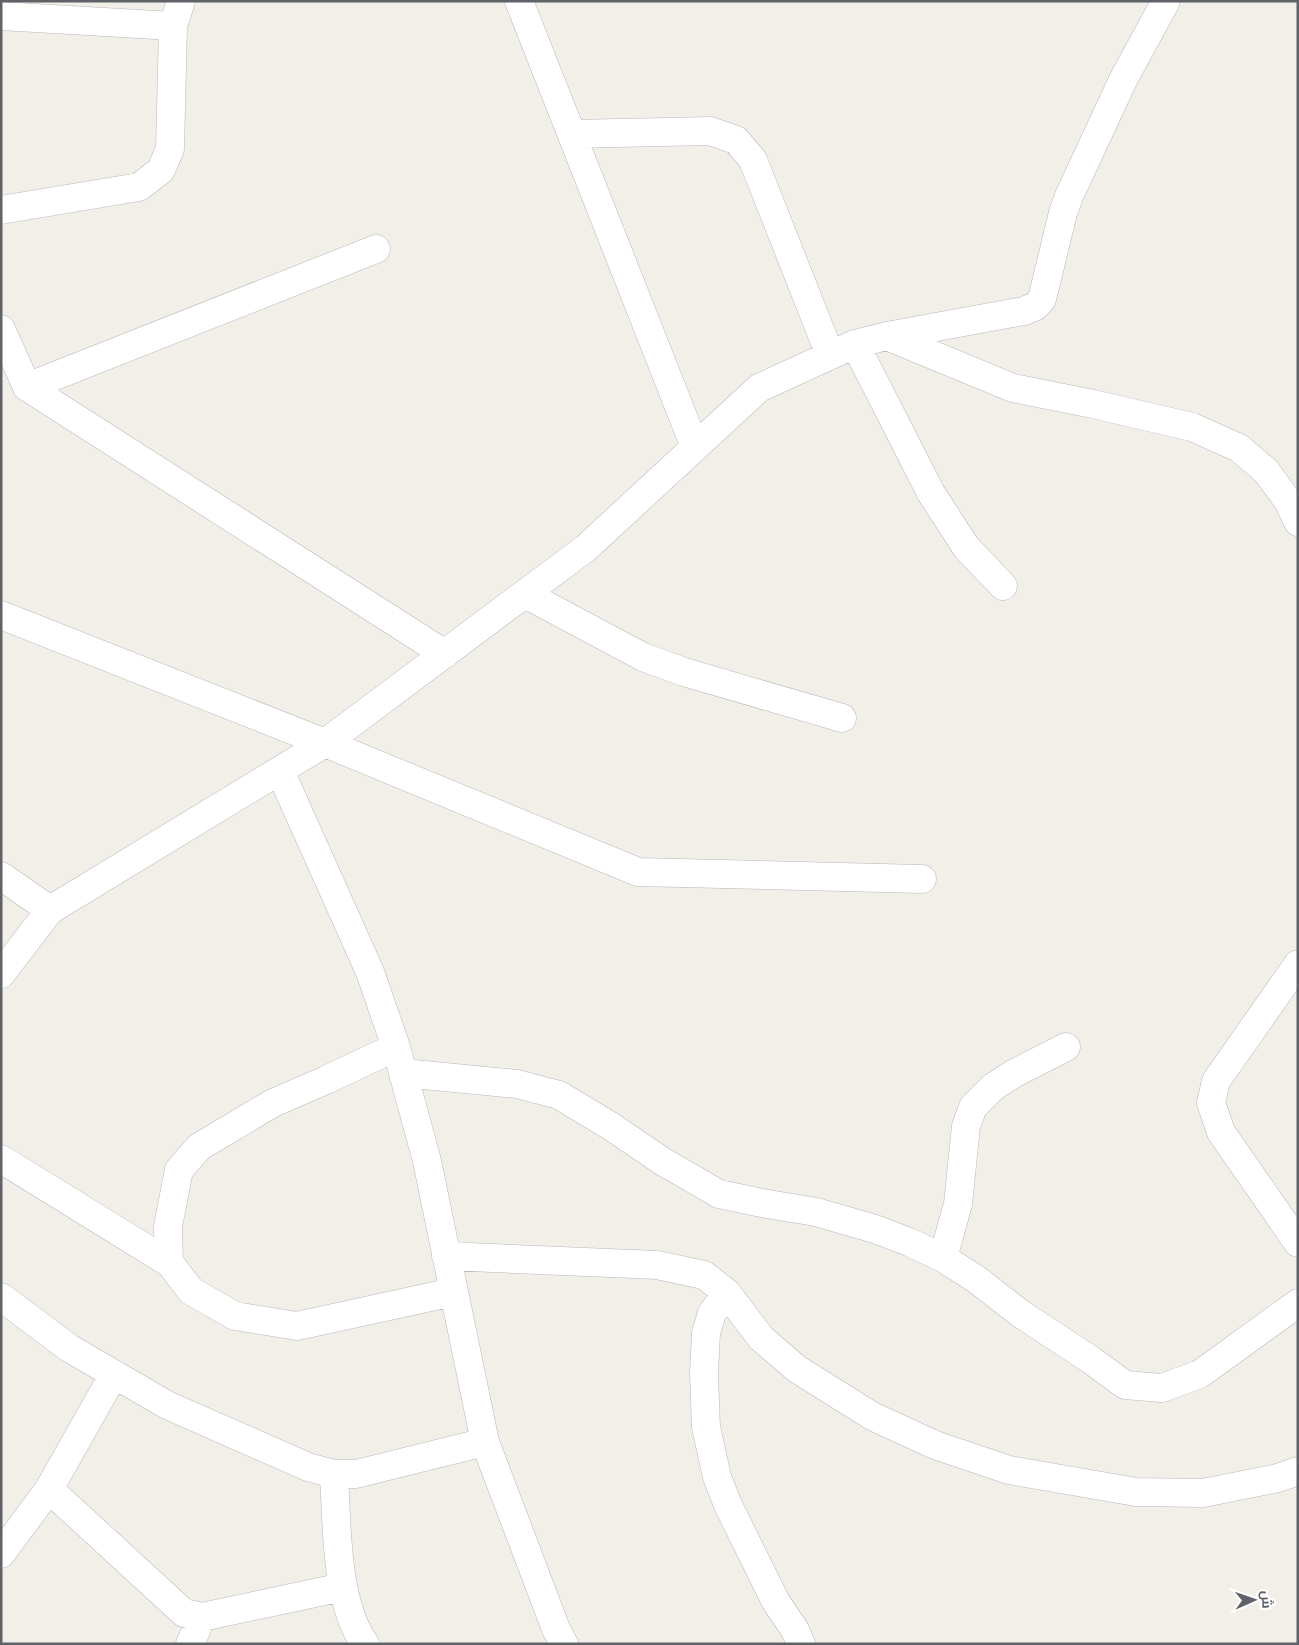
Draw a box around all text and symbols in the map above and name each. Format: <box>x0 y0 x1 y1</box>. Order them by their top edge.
north arrow <box>1229 1575 1279 1625</box>
text: ش <box>1258 1590 1276 1609</box>

